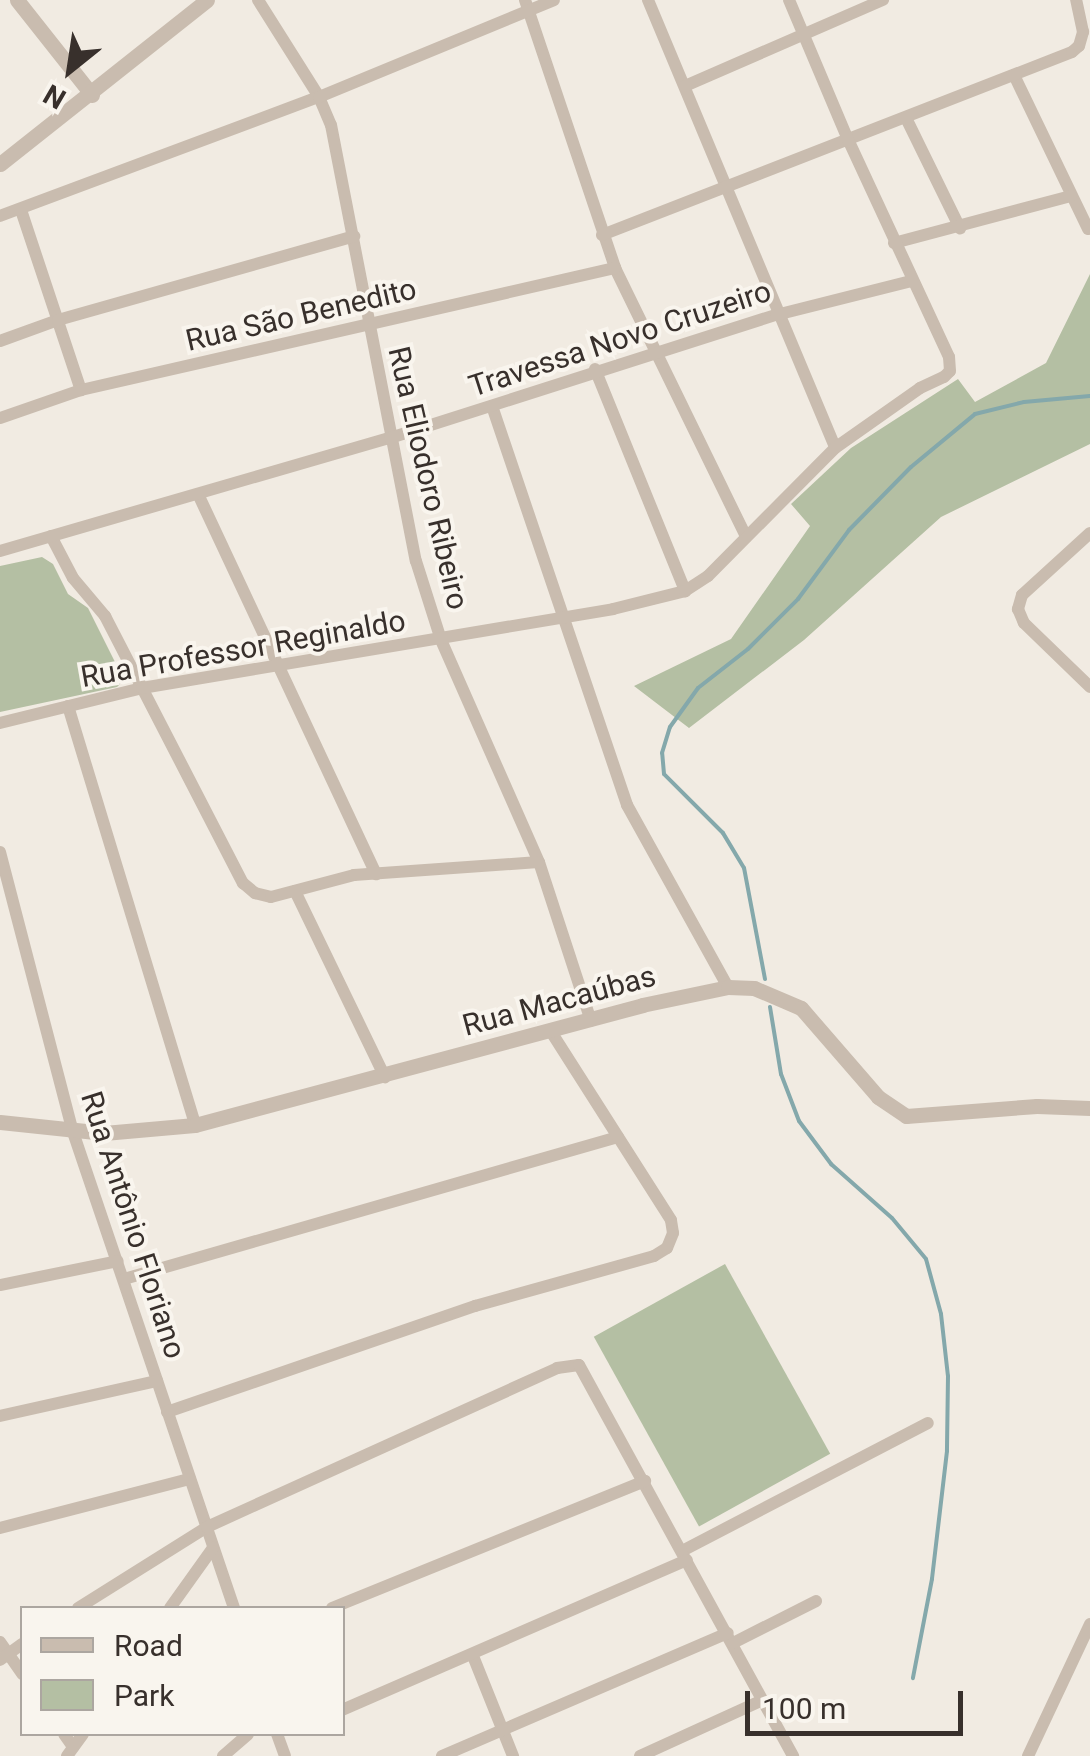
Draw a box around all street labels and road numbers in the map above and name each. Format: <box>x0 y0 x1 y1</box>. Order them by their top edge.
street label: Rua São Benedito <box>182 271 420 359</box>
street label: Travessa Novo Cruzeiro <box>464 273 776 405</box>
street label: Rua Eliodoro Ribeiro <box>380 343 476 613</box>
street label: Rua Professor Reginaldo <box>78 603 408 695</box>
street label: Rua Macaúbas <box>458 958 660 1044</box>
street label: Rua Antônio Floriano <box>73 1087 193 1363</box>

